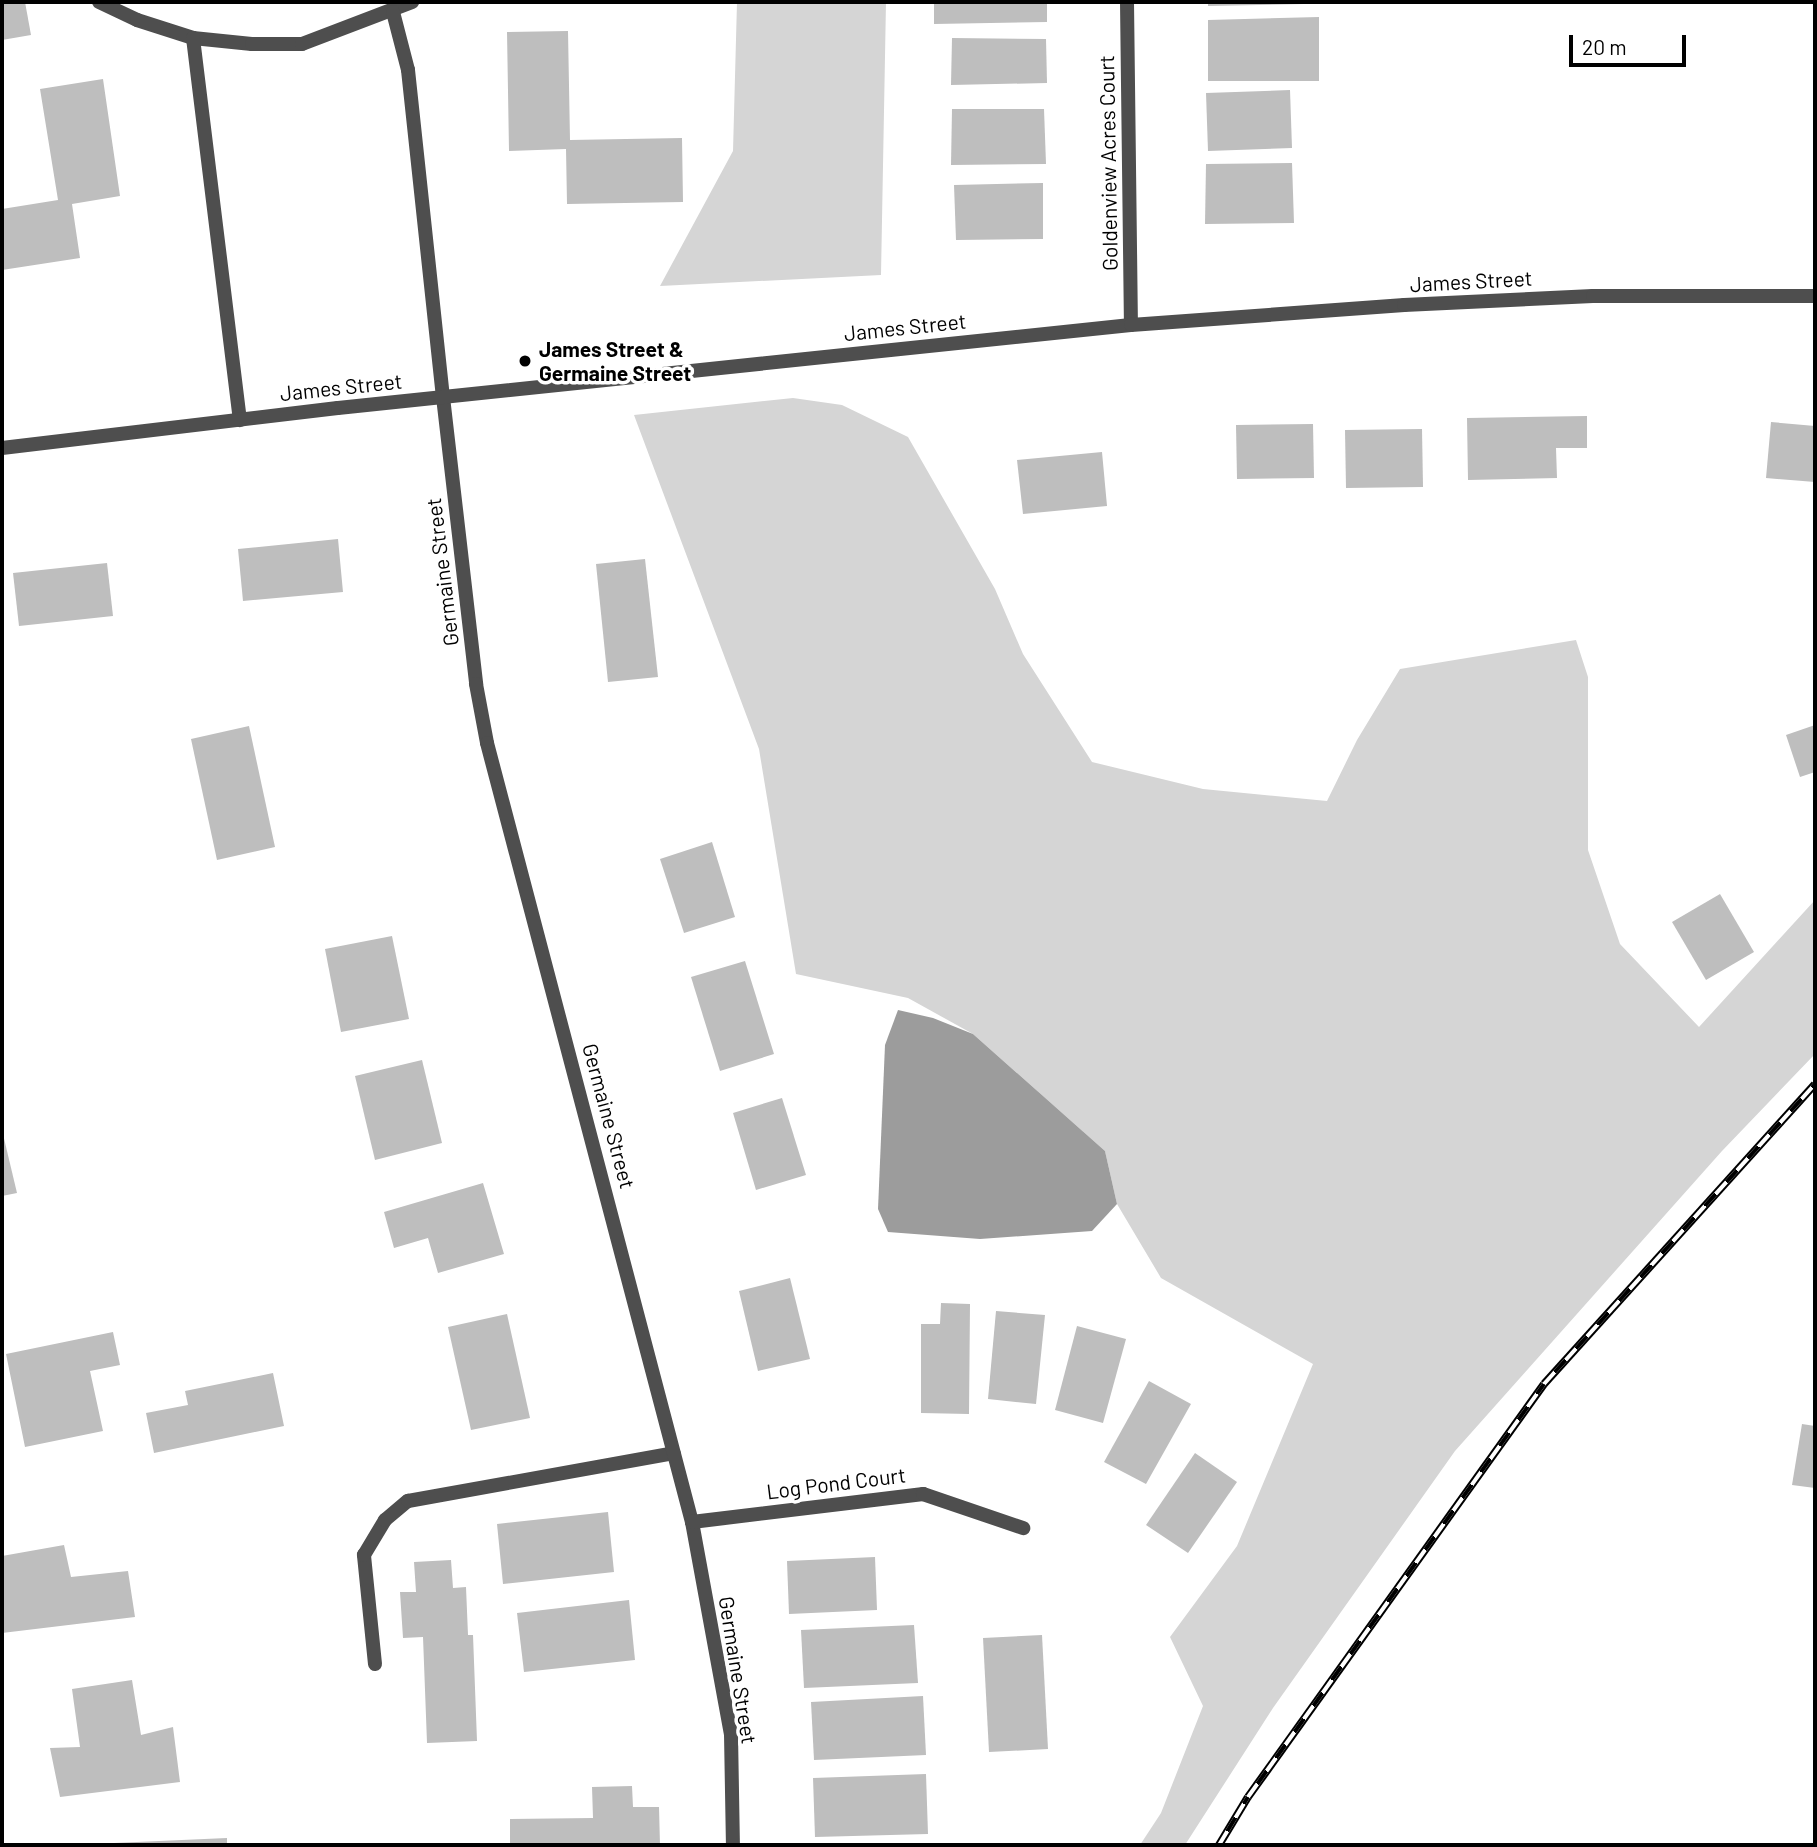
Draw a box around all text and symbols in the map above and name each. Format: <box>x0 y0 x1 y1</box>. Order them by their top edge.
scale bar <box>1572 21 1689 65</box>
text: 20 m <box>1582 34 1627 59</box>
street label: Goldenview Acres Court <box>1094 55 1122 271</box>
street label: James Street <box>1409 265 1533 297</box>
street label: James Street <box>843 308 967 346</box>
place label: James Street & Germaine Street <box>539 336 691 386</box>
marker: James Street & Germaine Street <box>517 353 533 369</box>
street label: James Street <box>279 368 403 406</box>
street label: Germaine Street <box>420 497 464 647</box>
street label: Germaine Street <box>578 1041 640 1191</box>
street label: Log Pond Court <box>765 1462 907 1504</box>
street label: Germaine Street <box>714 1594 762 1746</box>

